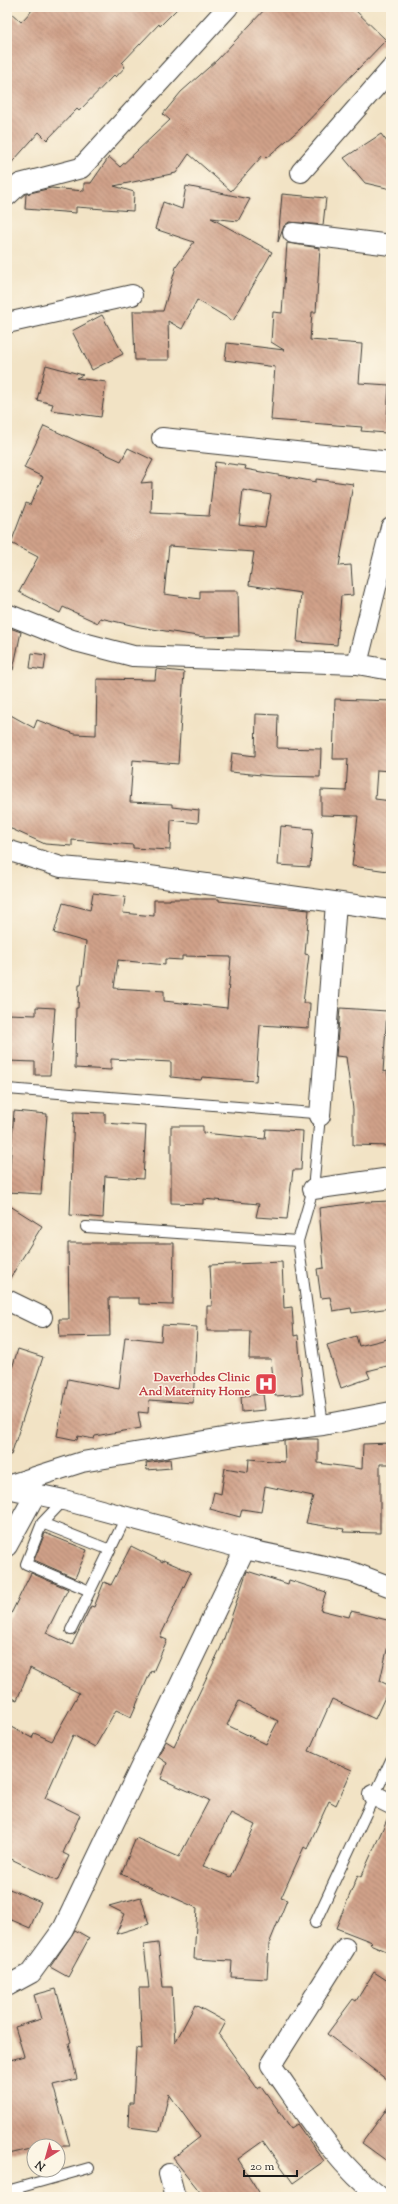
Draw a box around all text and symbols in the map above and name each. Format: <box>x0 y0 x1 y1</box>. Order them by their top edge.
place label: Daverhodes Clinic And Maternity Home <box>138 1369 251 1401</box>
hospital icon: Daverhodes Clinic And Maternity Home <box>253 1371 279 1397</box>
north arrow <box>26 2138 66 2178</box>
scale bar <box>244 2152 297 2178</box>
text: N <box>32 2156 50 2175</box>
text: 20 m <box>250 2158 275 2176</box>

